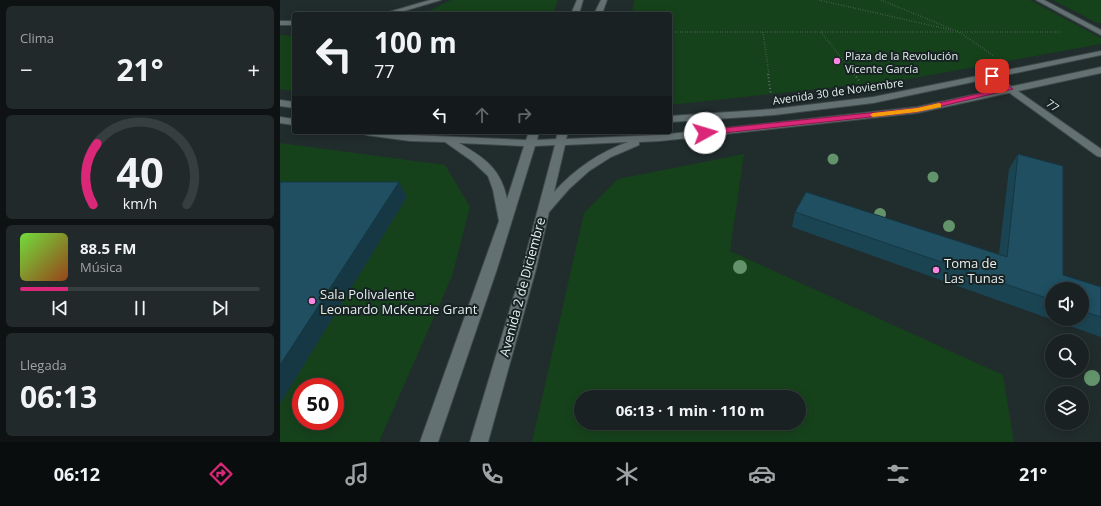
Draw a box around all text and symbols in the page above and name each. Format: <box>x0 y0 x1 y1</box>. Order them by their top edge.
text: 100 m <box>374 23 457 61</box>
icon: left <box>308 28 360 80</box>
text: Clima <box>20 29 54 47</box>
place label: Plaza de la Revolución Vicente García <box>845 48 958 76</box>
text: 21° <box>116 49 164 90</box>
text: − <box>20 54 33 84</box>
text: + <box>247 54 260 84</box>
marker: Plaza de la Revolución Vicente García <box>832 56 842 66</box>
text: 77 <box>374 59 395 83</box>
pin <box>975 59 1009 93</box>
icon: arrive <box>981 65 1003 87</box>
street label: Avenida 30 de Noviembre <box>772 74 904 108</box>
street label: 77 <box>1043 95 1063 115</box>
icon: left <box>429 104 451 126</box>
icon: ahead <box>471 104 493 126</box>
icon: right <box>513 104 535 126</box>
position arrow <box>684 112 726 154</box>
text: 40 <box>116 143 164 199</box>
text: km/h <box>123 193 157 212</box>
street label: Avenida 2 de Diciembre <box>495 215 549 359</box>
text: 88.5 FM <box>80 238 136 258</box>
place label: Toma de Las Tunas <box>944 254 1004 287</box>
text: Música <box>80 258 123 276</box>
marker: Toma de Las Tunas <box>931 265 941 275</box>
map controls <box>1045 282 1089 430</box>
button: sound <box>1045 282 1089 326</box>
place label: Sala Polivalente Leonardo McKenzie Grant <box>320 285 478 318</box>
marker: Sala Polivalente Leonardo McKenzie Grant <box>307 296 317 306</box>
icon: previous <box>49 297 71 319</box>
icon: pause <box>129 297 151 319</box>
icon: next <box>209 297 231 319</box>
button: search <box>1045 334 1089 378</box>
text: Llegada <box>20 356 67 374</box>
text: 06:13 <box>20 376 97 417</box>
speed limit sign: 50 <box>292 378 344 430</box>
button: layers <box>1045 386 1089 430</box>
text: 06:13 · 1 min · 110 m <box>616 400 764 420</box>
icon: directions <box>207 460 235 488</box>
icon: music <box>343 460 371 488</box>
icon: phone <box>478 460 506 488</box>
icon: climate <box>613 460 641 488</box>
icon: car <box>748 460 776 488</box>
icon: filters <box>884 460 912 488</box>
text: 06:12 <box>54 462 100 486</box>
text: 21° <box>1019 462 1047 486</box>

